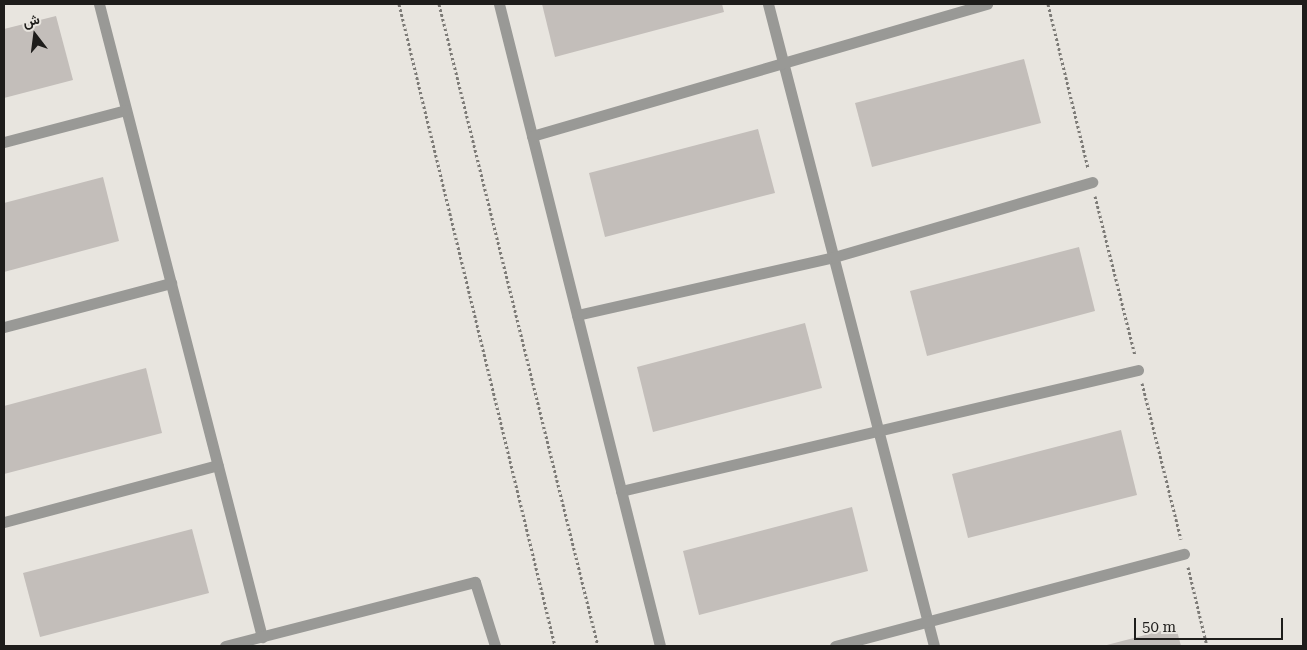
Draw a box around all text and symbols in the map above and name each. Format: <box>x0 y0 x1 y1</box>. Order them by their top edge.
north arrow <box>10 10 60 60</box>
text: ش <box>21 11 41 30</box>
scale bar <box>1137 608 1286 640</box>
text: 50 m <box>1142 618 1176 636</box>

